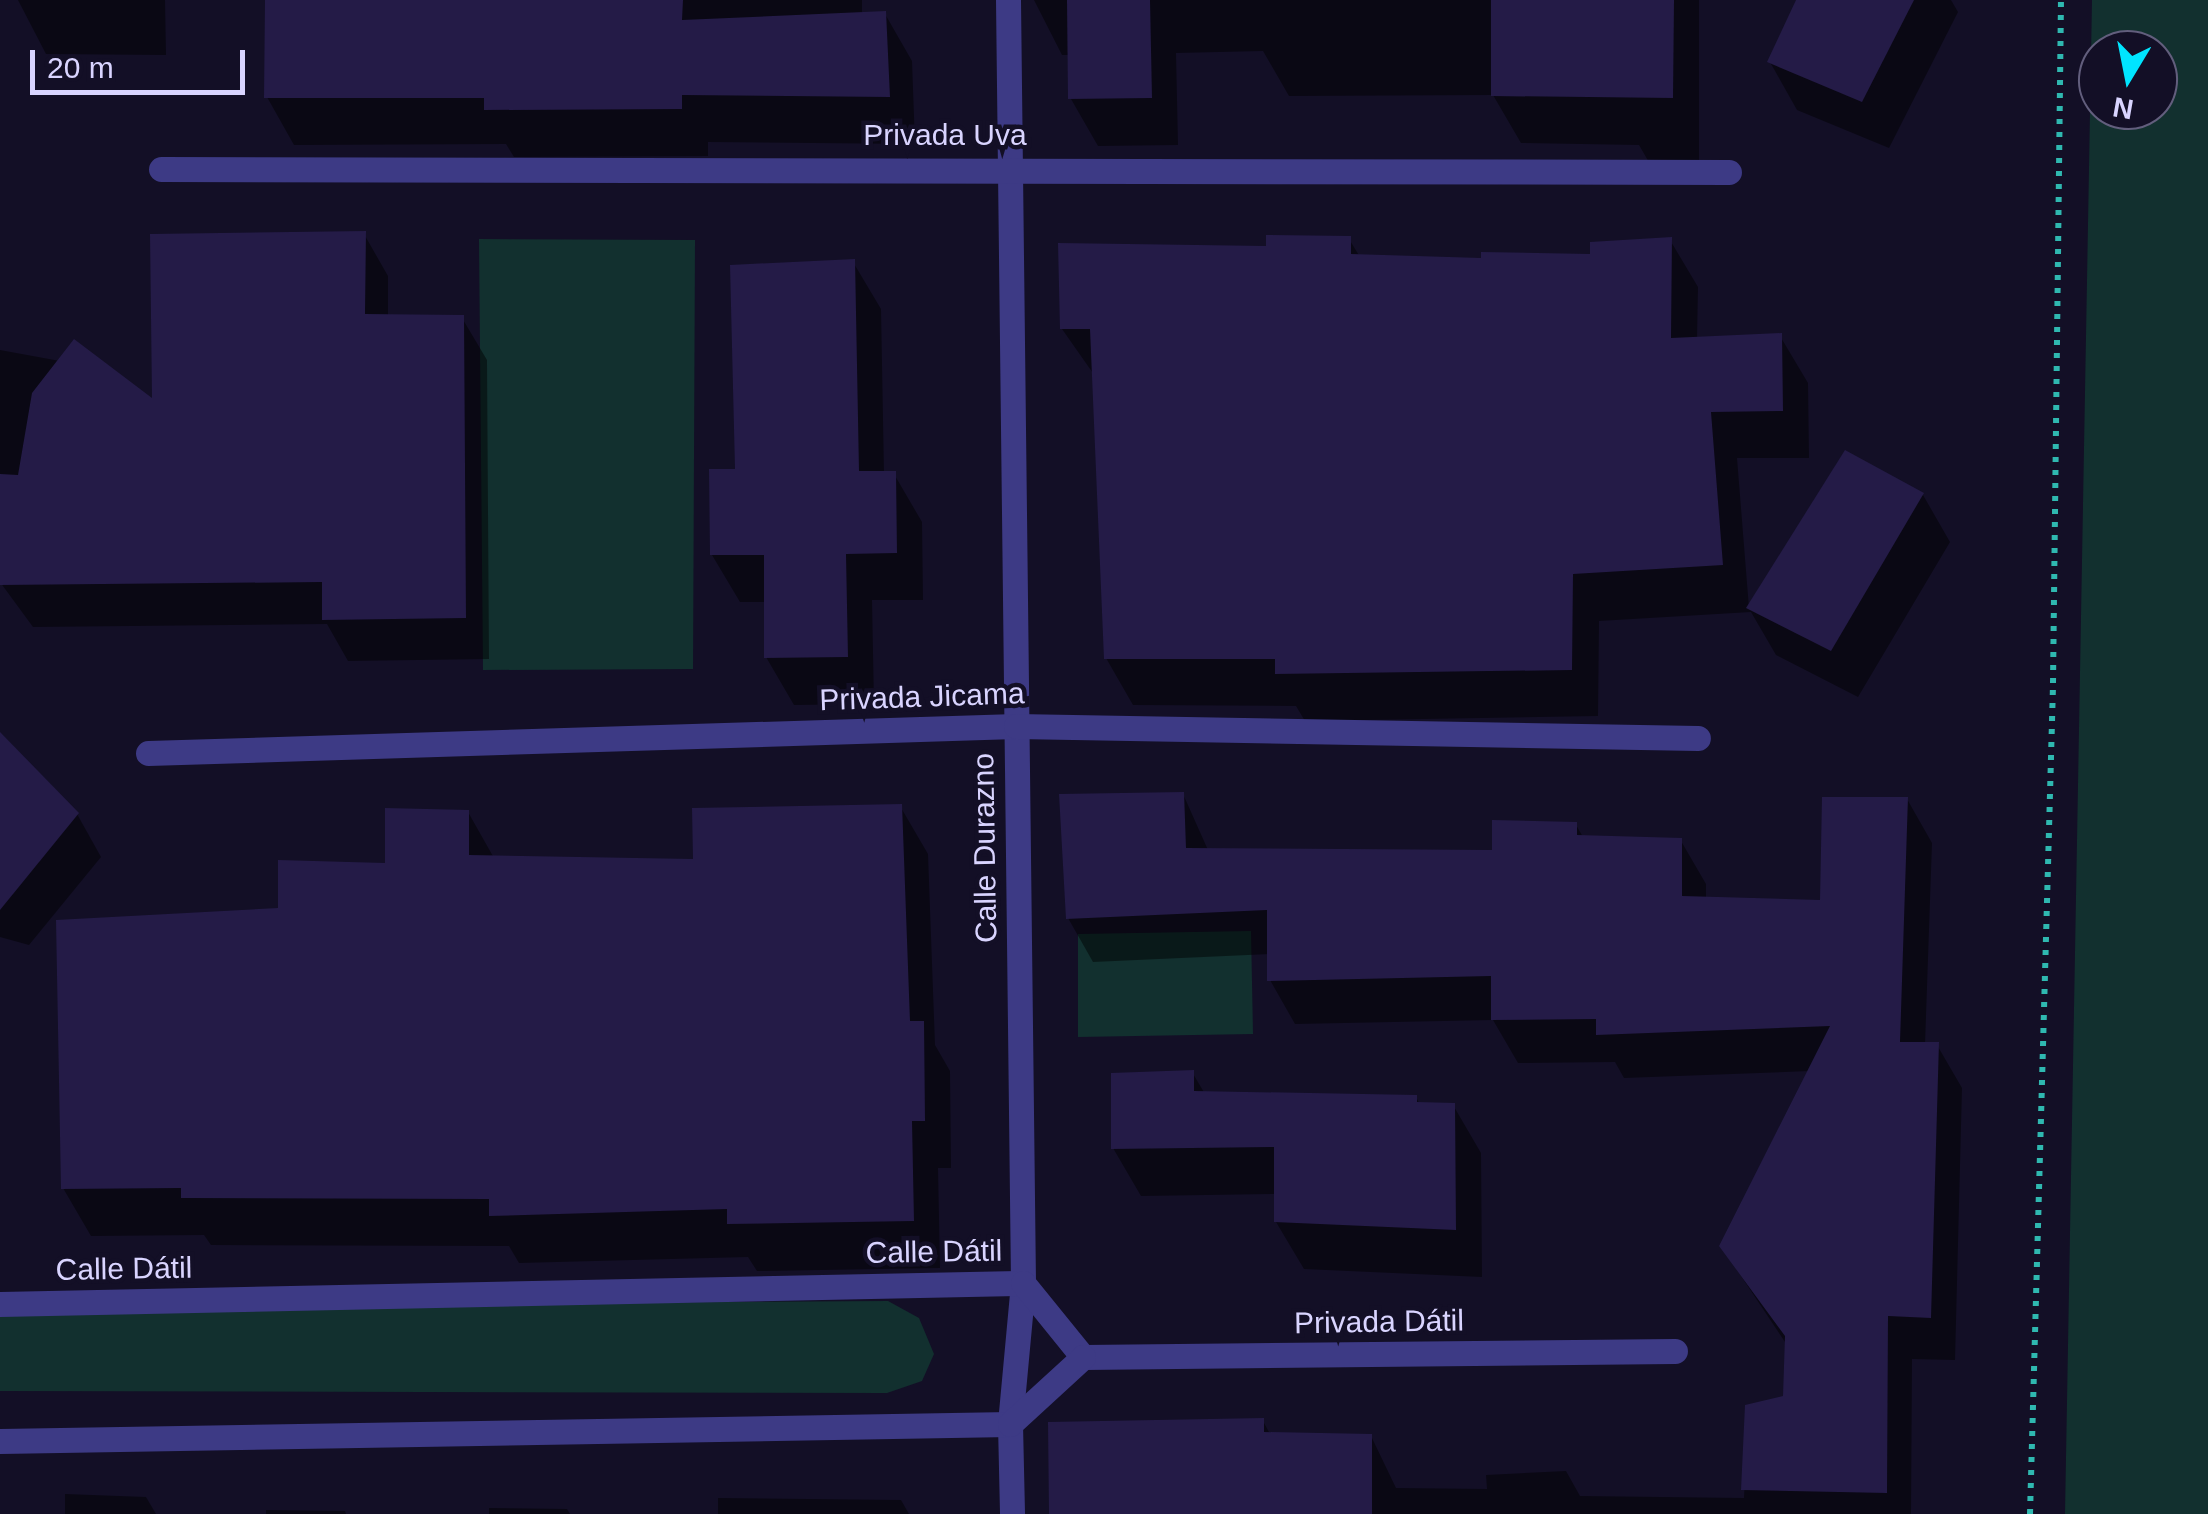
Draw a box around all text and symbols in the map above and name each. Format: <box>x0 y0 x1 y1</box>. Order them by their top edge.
scale bar <box>35 30 250 92</box>
north arrow <box>2078 30 2178 130</box>
text: 20 m <box>47 51 114 84</box>
text: N <box>2110 91 2136 125</box>
street label: Privada Uva <box>863 117 1027 153</box>
street label: Privada Jicama <box>819 675 1025 719</box>
street label: Calle Durazno <box>965 753 1005 943</box>
street label: Calle Dátil <box>865 1233 1003 1271</box>
street label: Calle Dátil <box>55 1250 193 1288</box>
street label: Privada Dátil <box>1294 1303 1464 1341</box>

